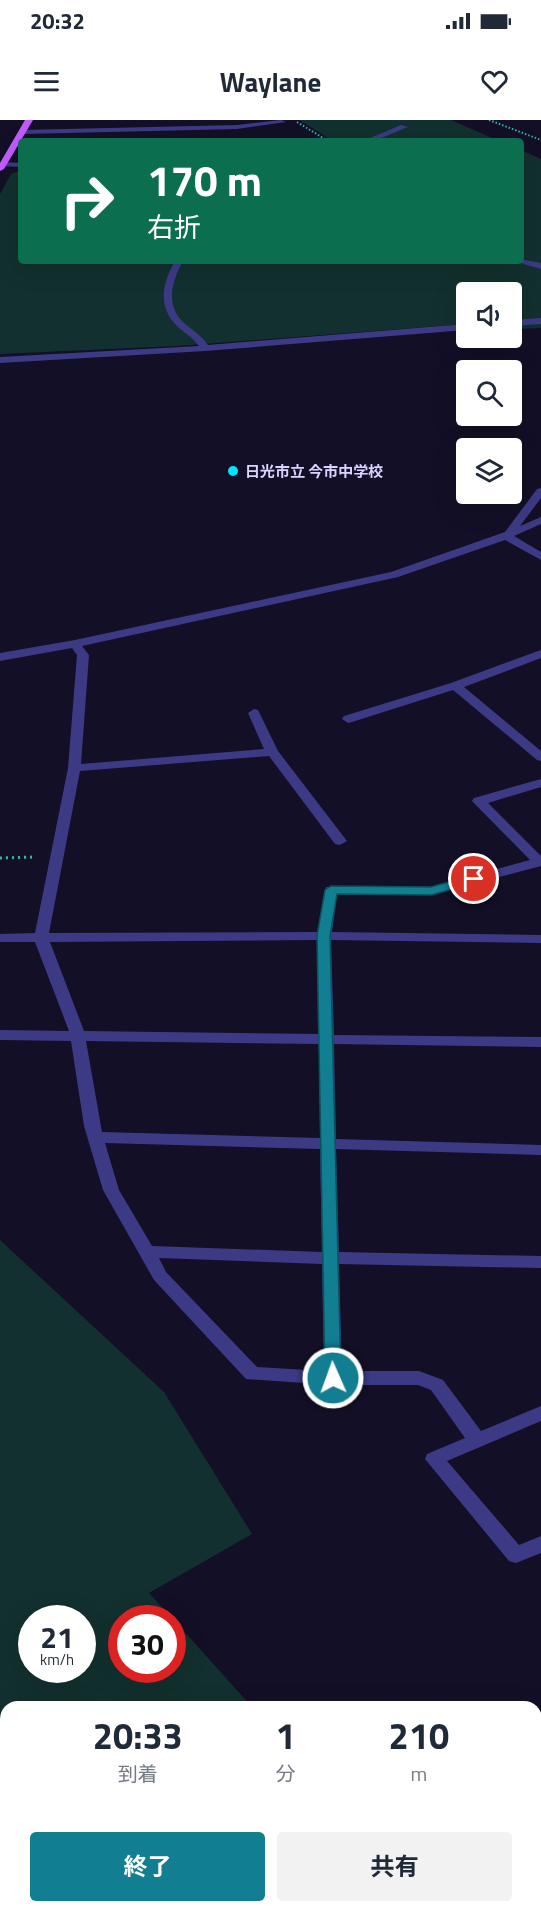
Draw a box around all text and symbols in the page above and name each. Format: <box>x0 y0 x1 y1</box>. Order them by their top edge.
text: 20:32 <box>30 4 85 38</box>
text: Waylane <box>220 61 321 102</box>
icon: menu <box>30 65 63 98</box>
icon: heart <box>478 65 511 98</box>
text: 170 m <box>147 148 262 212</box>
icon: right <box>48 162 126 240</box>
text: 右折 <box>147 206 201 247</box>
map controls <box>456 282 522 504</box>
button: sound <box>456 282 522 348</box>
button: search <box>456 360 522 426</box>
button: layers <box>456 438 522 504</box>
place label: 日光市立 今市中学校 <box>245 460 383 483</box>
marker: 日光市立 今市中学校 <box>226 464 240 478</box>
pin <box>448 853 499 904</box>
icon: arrive <box>457 862 490 895</box>
position arrow <box>301 1346 365 1410</box>
speed limit sign: 30 <box>108 1605 186 1683</box>
text: 21 <box>40 1614 74 1660</box>
text: km/h <box>40 1648 74 1671</box>
text: 20:33 <box>93 1708 183 1763</box>
text: 1 <box>276 1708 296 1763</box>
text: 210 <box>389 1708 449 1763</box>
text: 到着 <box>118 1758 158 1789</box>
text: 分 <box>276 1758 296 1789</box>
text: m <box>410 1758 427 1789</box>
button: 終了 <box>30 1832 265 1901</box>
button: 共有 <box>277 1832 512 1901</box>

